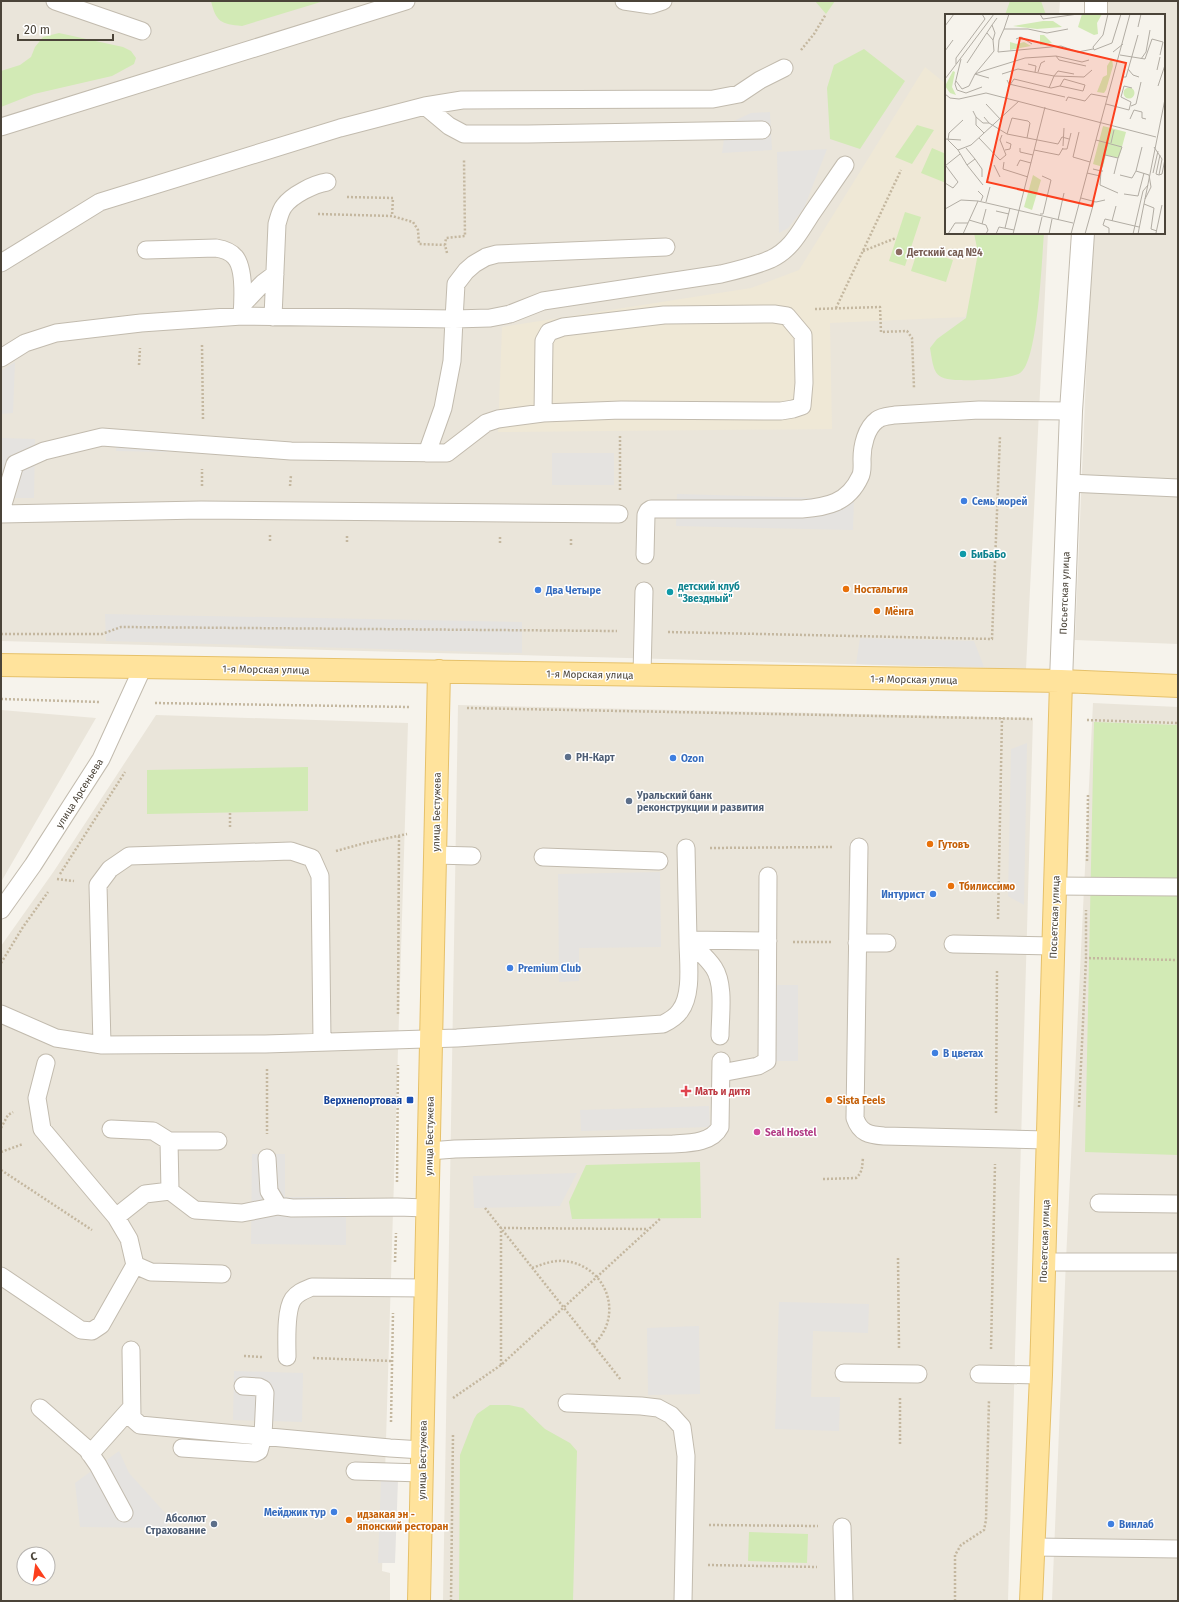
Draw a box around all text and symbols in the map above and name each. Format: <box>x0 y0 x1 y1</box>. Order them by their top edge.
inset map <box>945 14 1165 234</box>
scale bar <box>18 16 113 42</box>
text: 20 m <box>24 23 50 37</box>
marker: Детский сад №4 <box>894 247 904 257</box>
place label: Детский сад №4 <box>906 247 983 259</box>
marker: Семь морей <box>959 496 969 506</box>
place label: Семь морей <box>972 496 1027 508</box>
marker: БиБаБо <box>958 549 968 559</box>
place label: БиБаБо <box>971 549 1006 561</box>
street label: Посьетская улица <box>1058 551 1072 635</box>
place label: детский клуб "Звездный" <box>678 581 740 605</box>
marker: Ностальгия <box>841 584 851 594</box>
place label: Ностальгия <box>854 584 908 596</box>
marker: Два Четыре <box>533 585 543 595</box>
place label: Два Четыре <box>545 585 601 597</box>
marker: детский клуб "Звездный" <box>665 587 675 597</box>
marker: Мёнга <box>872 606 882 616</box>
place label: Мёнга <box>885 606 914 618</box>
street label: 1-я Морская улица <box>222 663 310 677</box>
street label: 1-я Морская улица <box>546 668 634 682</box>
street label: 1-я Морская улица <box>870 673 958 687</box>
marker: РН-Карт <box>563 752 573 762</box>
place label: РН-Карт <box>576 752 615 764</box>
marker: Ozon <box>668 753 678 763</box>
place label: Ozon <box>681 753 704 765</box>
street label: улица Арсеньева <box>54 757 106 831</box>
street label: улица Бестужева <box>430 772 444 852</box>
place label: Уральский банк реконструкции и развития <box>636 790 764 814</box>
marker: Уральский банк реконструкции и развития <box>624 796 634 806</box>
marker: Гутовъ <box>925 839 935 849</box>
place label: Гутовъ <box>938 839 970 851</box>
street label: Посьетская улица <box>1048 875 1062 959</box>
marker: Тбилиссимо <box>946 881 956 891</box>
place label: Тбилиссимо <box>959 881 1015 893</box>
place label: Интурист <box>881 889 925 901</box>
marker: Интурист <box>928 889 938 899</box>
marker: Premium Club <box>505 963 515 973</box>
place label: Premium Club <box>518 963 581 975</box>
marker: В цветах <box>930 1048 940 1058</box>
place label: В цветах <box>943 1048 984 1060</box>
marker: Мать и дитя <box>680 1085 692 1097</box>
place label: Мать и дитя <box>695 1086 750 1098</box>
place label: Верхнепортовая <box>324 1095 402 1107</box>
marker: Верхнепортовая <box>405 1095 415 1105</box>
marker: Sista Feels <box>824 1095 834 1105</box>
place label: Sista Feels <box>837 1095 885 1107</box>
street label: улица Бестужева <box>423 1096 437 1176</box>
marker: Seal Hostel <box>752 1127 762 1137</box>
place label: Seal Hostel <box>765 1127 816 1139</box>
street label: Посьетская улица <box>1038 1199 1052 1283</box>
street label: улица Бестужева <box>416 1420 430 1500</box>
place label: Мейджик тур <box>264 1507 326 1519</box>
marker: Мейджик тур <box>329 1507 339 1517</box>
place label: идзакая эн - японский ресторан <box>357 1509 448 1533</box>
place label: Абсолют Страхование <box>146 1513 206 1537</box>
marker: идзакая эн - японский ресторан <box>344 1515 354 1525</box>
marker: Абсолют Страхование <box>209 1519 219 1529</box>
marker: Винлаб <box>1106 1519 1116 1529</box>
place label: Винлаб <box>1119 1519 1154 1531</box>
north arrow <box>16 1546 56 1586</box>
text: С <box>29 1550 39 1564</box>

